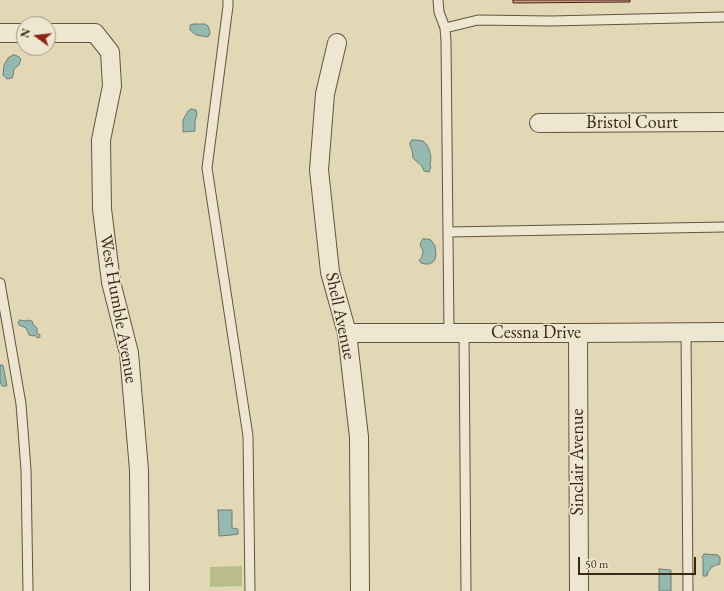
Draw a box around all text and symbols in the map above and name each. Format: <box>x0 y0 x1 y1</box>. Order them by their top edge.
north arrow <box>16 16 56 56</box>
text: N <box>17 27 33 39</box>
street label: Bristol Court <box>586 112 678 134</box>
street label: West Humble Avenue <box>94 233 142 385</box>
street label: Shell Avenue <box>320 270 360 362</box>
street label: Cessna Drive <box>491 322 581 344</box>
street label: Sinclair Avenue <box>567 409 589 515</box>
scale bar <box>580 549 698 575</box>
text: 50 m <box>585 556 608 572</box>

